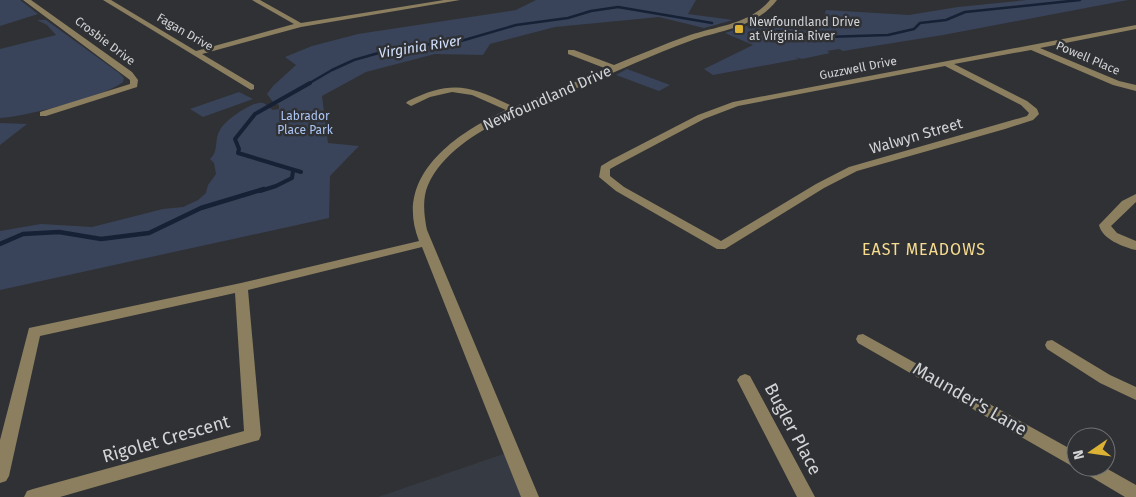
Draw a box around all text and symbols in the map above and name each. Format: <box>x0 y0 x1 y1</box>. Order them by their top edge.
street label: Fagan Drive <box>154 10 216 54</box>
street label: Crosbie Drive <box>72 14 138 68</box>
place label: Newfoundland Drive at Virginia River <box>749 15 860 43</box>
marker: Newfoundland Drive at Virginia River <box>733 23 745 35</box>
water label: Virginia River <box>377 32 463 62</box>
street label: Powell Place <box>1054 38 1122 78</box>
street label: Guzzwell Drive <box>818 54 898 82</box>
street label: Newfoundland Drive <box>480 62 614 134</box>
park label: Labrador Place Park <box>277 109 334 137</box>
street label: Walwyn Street <box>867 114 965 158</box>
district label: EAST MEADOWS <box>862 240 986 259</box>
street label: Maunder's Lane <box>909 357 1031 441</box>
street label: Bugler Place <box>760 379 826 479</box>
street label: Rigolet Crescent <box>100 410 233 468</box>
north arrow <box>1066 427 1116 477</box>
text: N <box>1069 448 1088 461</box>

